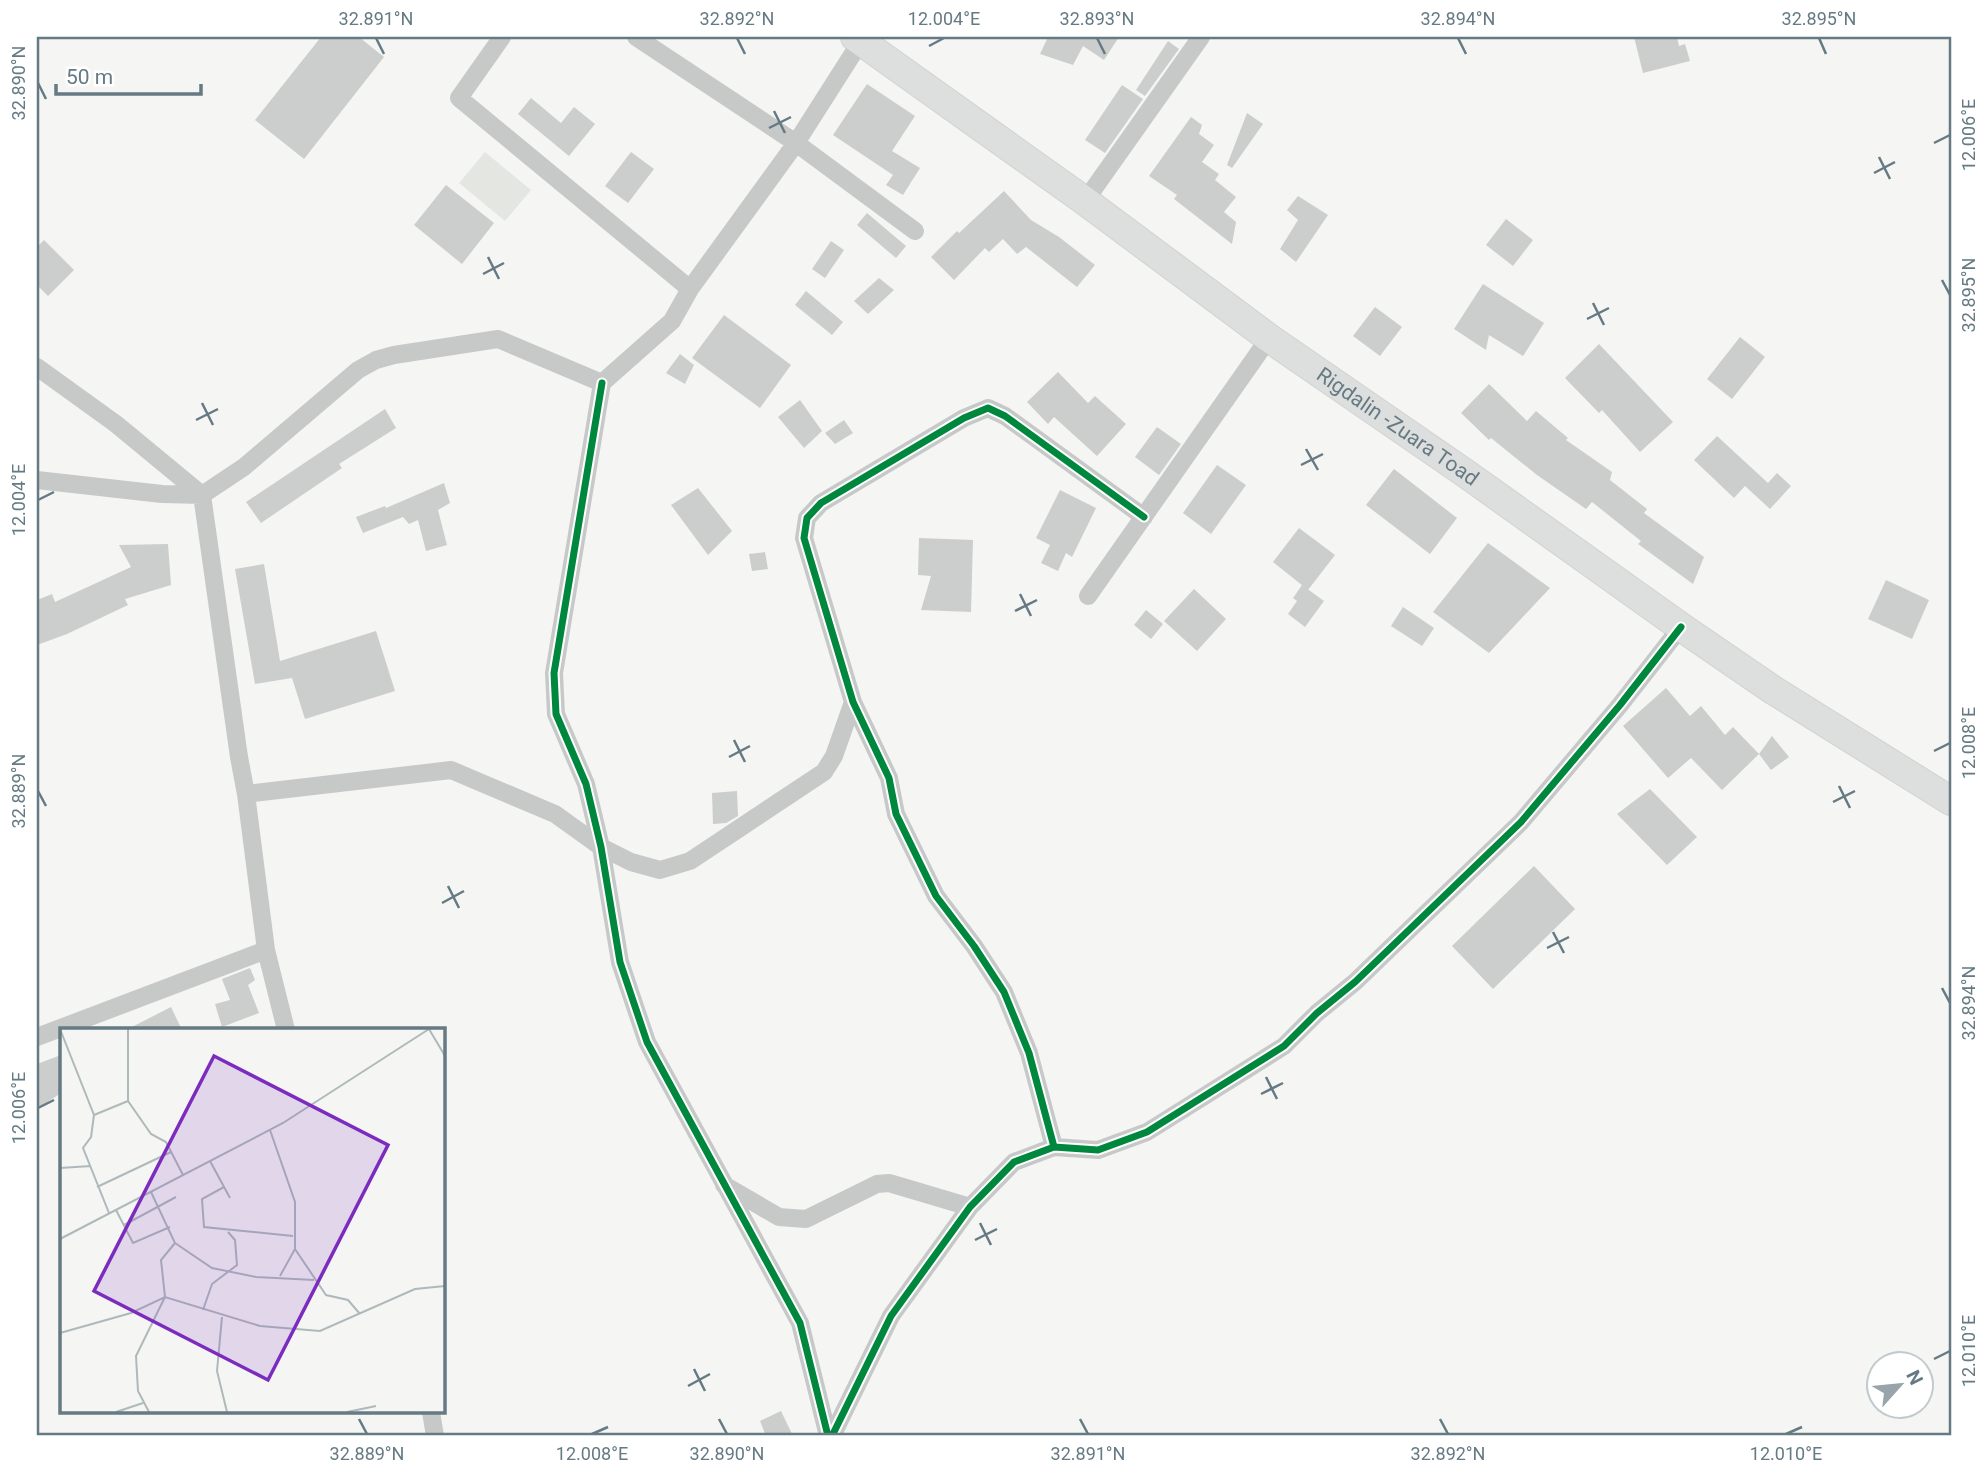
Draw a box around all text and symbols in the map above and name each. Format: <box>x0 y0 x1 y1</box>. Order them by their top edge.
text: 32.891°N <box>339 8 413 29</box>
text: 32.892°N <box>700 8 774 29</box>
text: 12.004°E <box>908 8 980 29</box>
text: 32.893°N <box>1060 8 1134 29</box>
text: 32.894°N <box>1421 8 1495 29</box>
text: 32.895°N <box>1782 8 1856 29</box>
text: 32.890°N <box>8 46 29 120</box>
scale bar <box>56 52 201 96</box>
text: 50 m <box>66 65 113 89</box>
text: 12.006°E <box>1958 99 1979 171</box>
text: 32.895°N <box>1958 258 1979 332</box>
street label: Rigdalin -Zuara Toad <box>1312 362 1483 491</box>
text: 12.004°E <box>8 464 29 536</box>
text: 12.008°E <box>1958 707 1979 779</box>
text: 32.889°N <box>8 754 29 828</box>
text: 32.894°N <box>1958 966 1979 1040</box>
inset map <box>60 1028 444 1414</box>
text: 12.006°E <box>8 1072 29 1144</box>
text: 12.010°E <box>1958 1315 1979 1387</box>
north arrow <box>1866 1350 1936 1420</box>
text: N <box>1901 1366 1928 1389</box>
text: 32.889°N <box>330 1443 404 1464</box>
text: 12.008°E <box>556 1443 628 1464</box>
text: 32.890°N <box>690 1443 764 1464</box>
text: 32.891°N <box>1051 1443 1125 1464</box>
text: 32.892°N <box>1411 1443 1485 1464</box>
text: 12.010°E <box>1750 1443 1822 1464</box>

